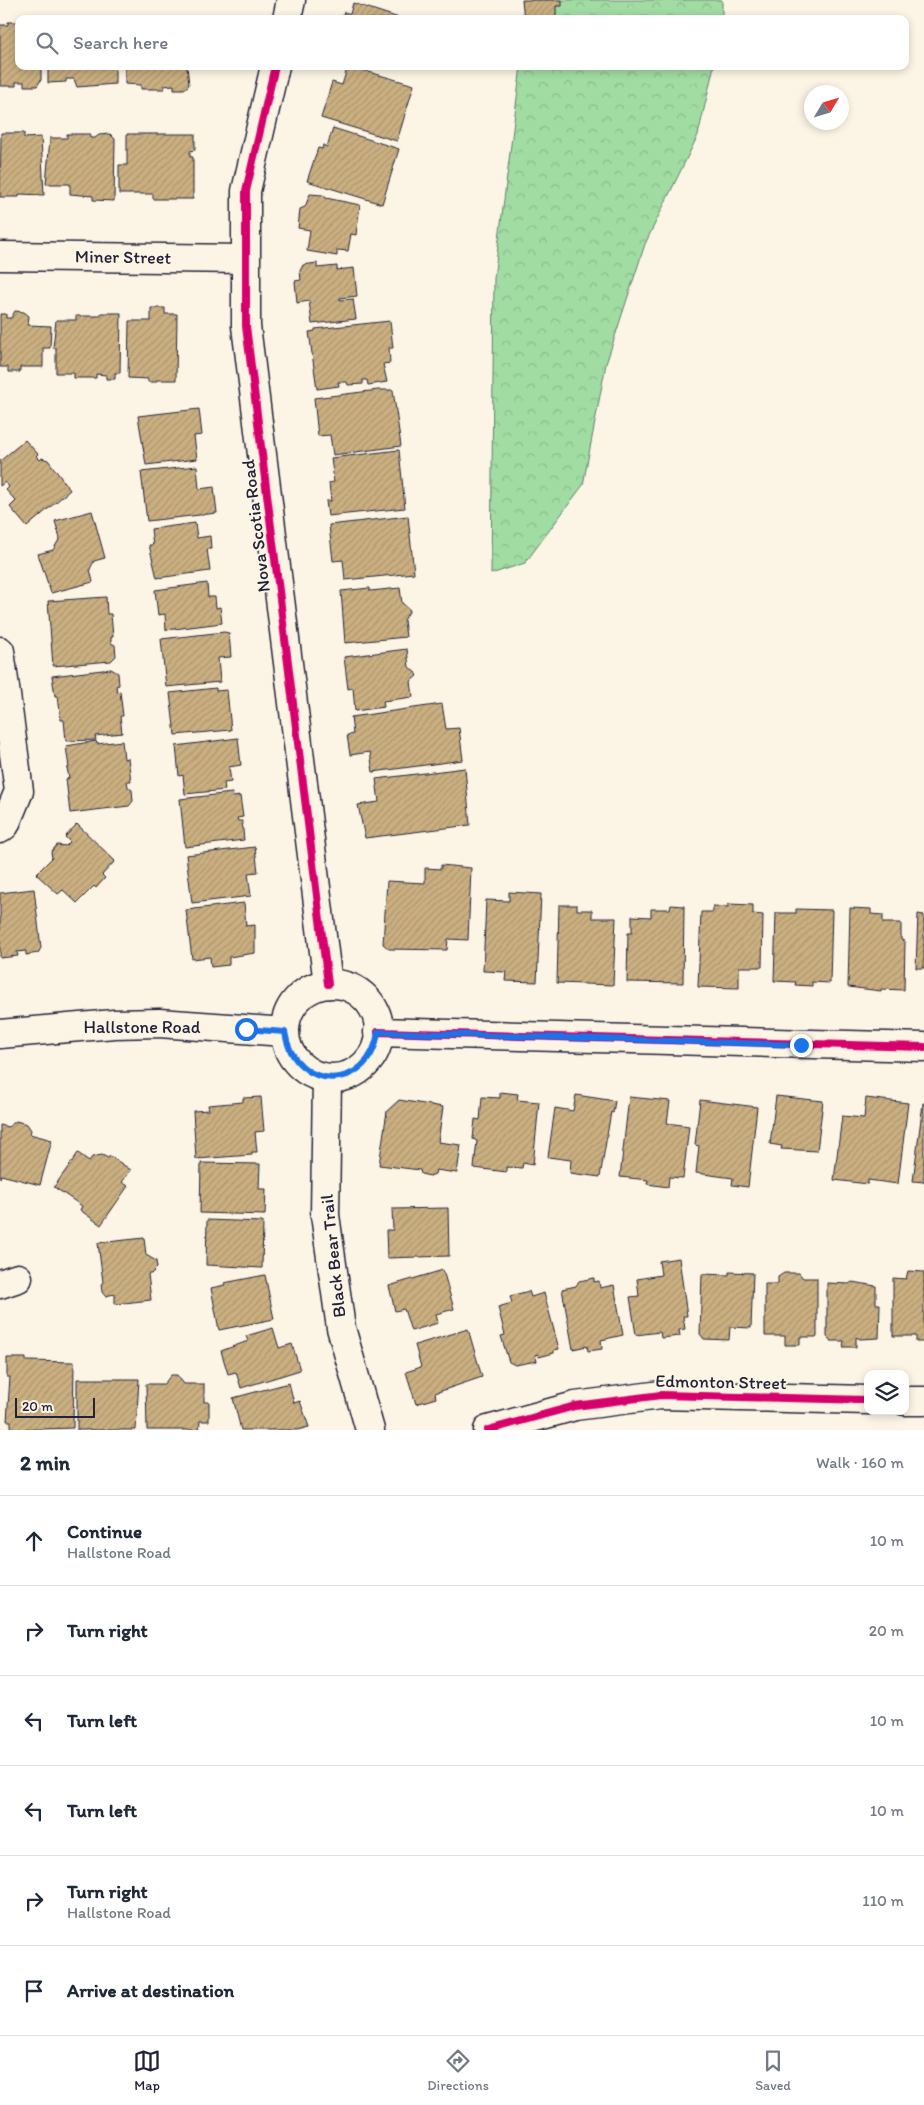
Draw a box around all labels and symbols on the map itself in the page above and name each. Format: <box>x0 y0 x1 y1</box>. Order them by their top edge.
north arrow <box>804 85 849 130</box>
street label: Miner Street <box>75 245 172 269</box>
street label: Nova Scotia Road <box>237 458 275 594</box>
street label: Hallstone Road <box>84 1016 201 1038</box>
route start <box>235 1018 258 1041</box>
route end <box>790 1034 813 1057</box>
street label: Black Bear Trail <box>316 1193 350 1319</box>
street label: Edmonton Street <box>655 1370 787 1394</box>
scale bar <box>15 1395 95 1418</box>

